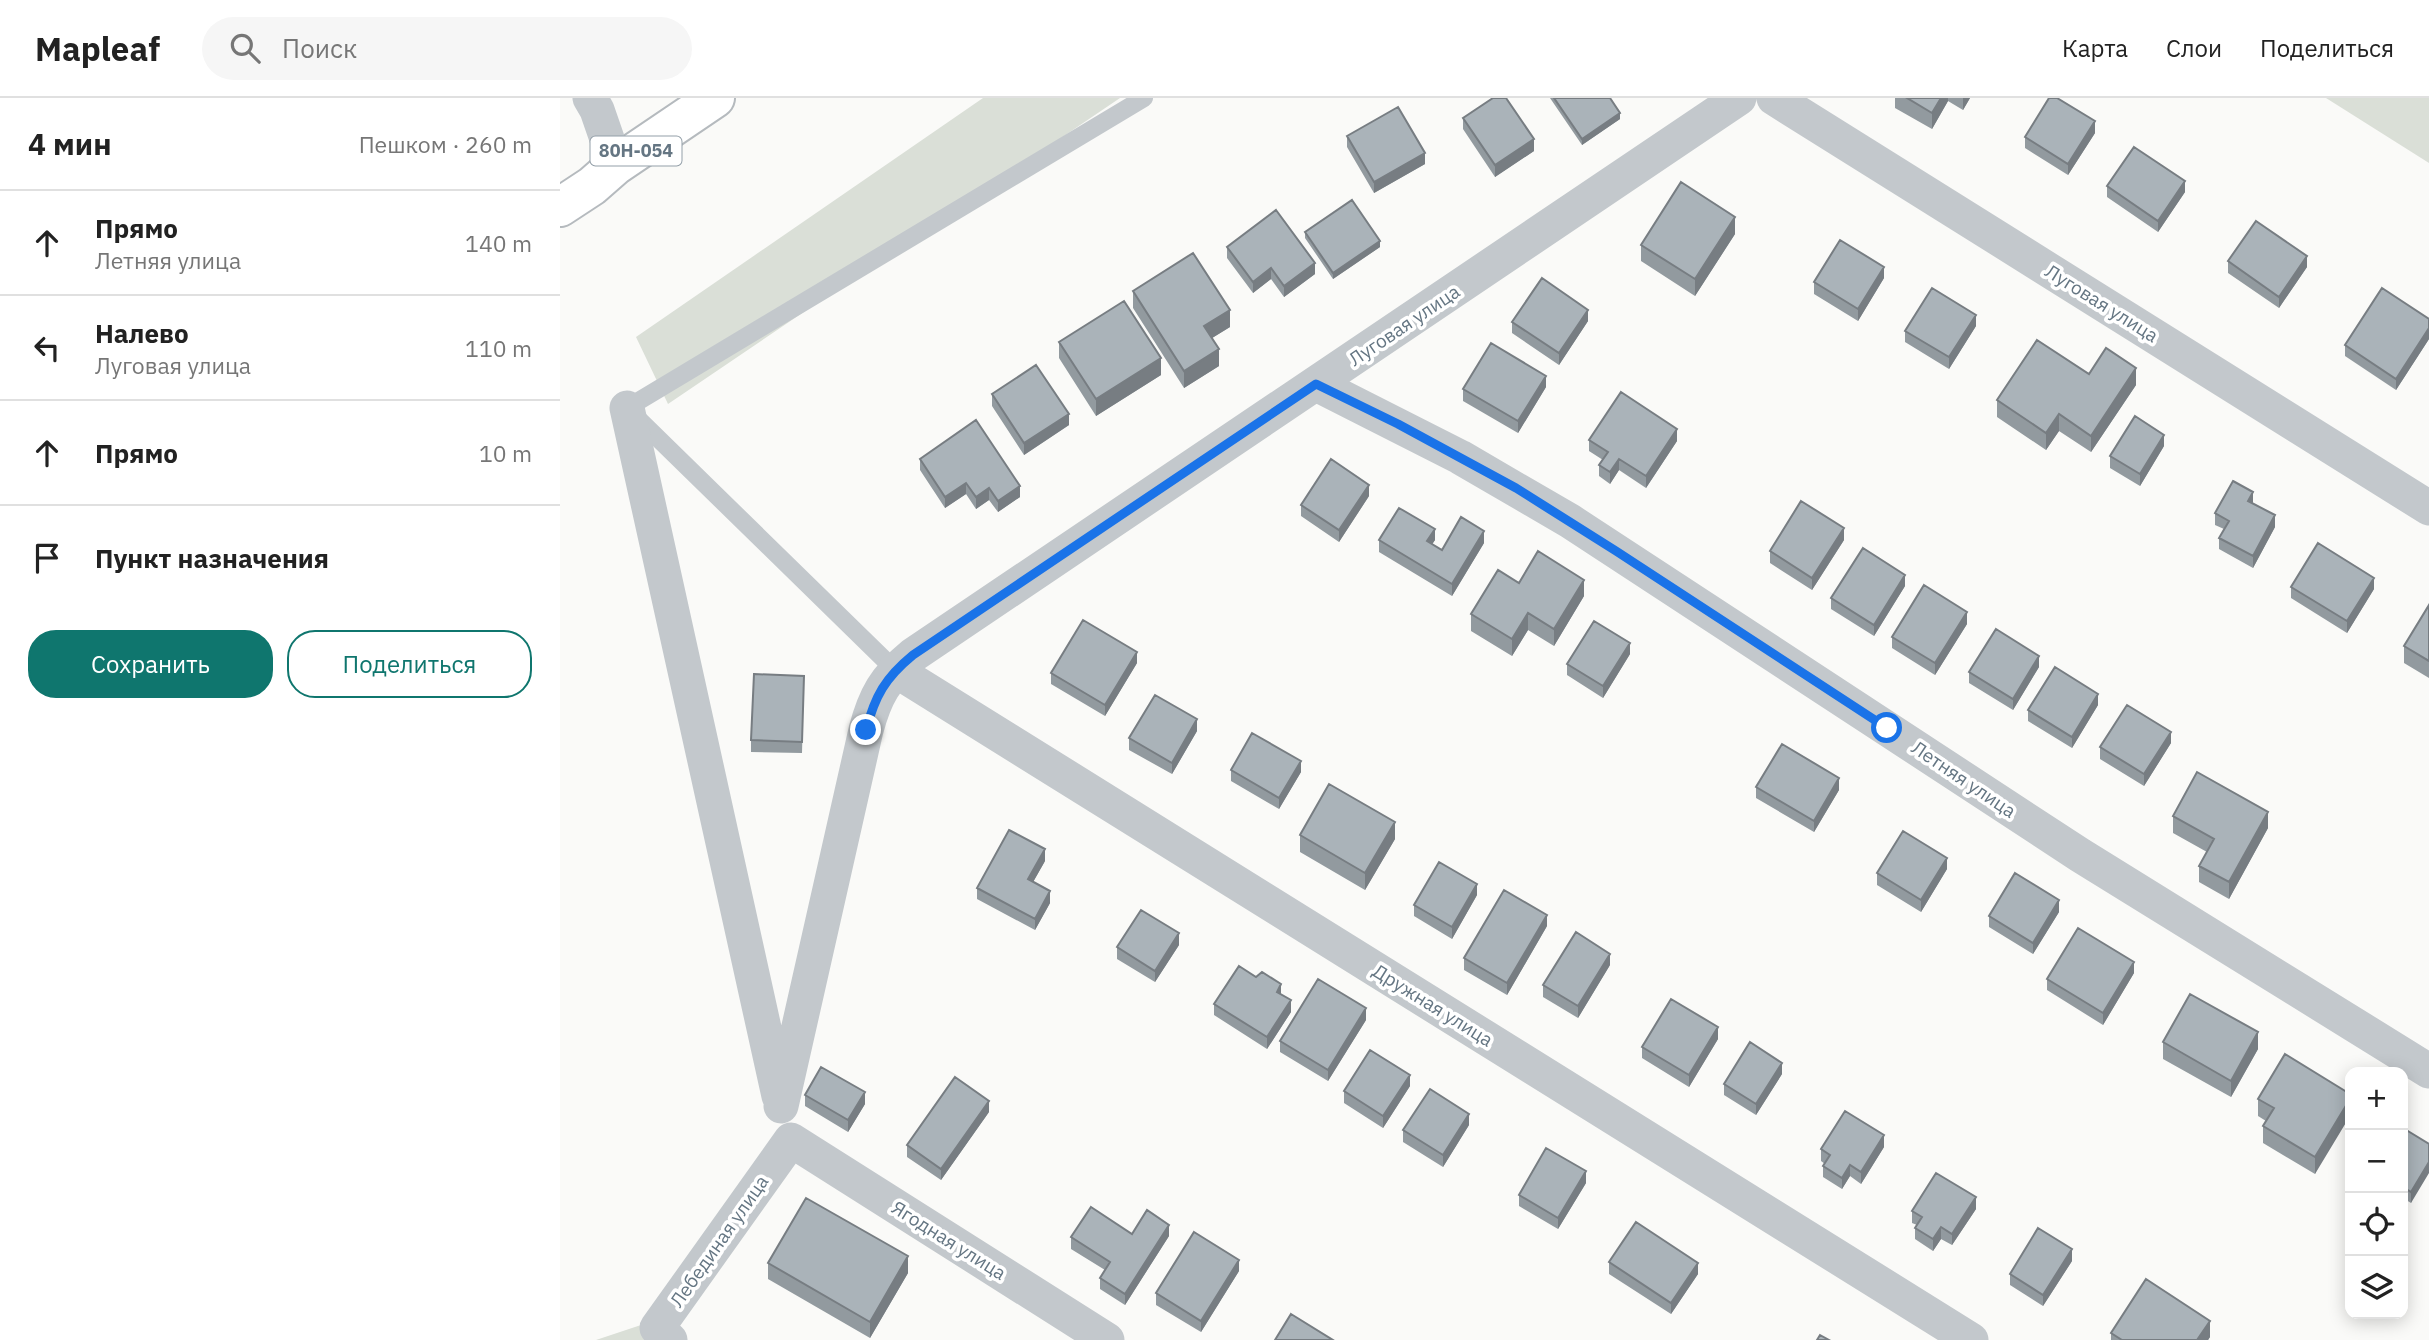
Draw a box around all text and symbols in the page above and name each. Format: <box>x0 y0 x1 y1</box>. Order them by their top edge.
search box <box>202 17 692 80</box>
text: Mapleaf <box>35 27 160 70</box>
icon: search <box>226 29 264 67</box>
text: Поиск <box>282 31 357 65</box>
text: Карта <box>2062 32 2128 64</box>
text: Слои <box>2166 32 2222 64</box>
text: Поделиться <box>2260 32 2394 64</box>
text: 4 мин <box>28 124 112 163</box>
text: Пешком · 260 m <box>359 129 532 159</box>
road number: 80Н-054 <box>591 136 682 166</box>
text: Прямо <box>95 211 178 245</box>
icon: ahead <box>28 224 66 262</box>
text: 140 m <box>465 228 532 258</box>
text: Летняя улица <box>95 245 241 275</box>
street label: Луговая улица <box>2041 259 2163 347</box>
street label: Луговая улица <box>1344 279 1464 371</box>
text: Налево <box>95 316 189 350</box>
icon: left <box>28 329 66 367</box>
text: 110 m <box>465 333 532 363</box>
text: Луговая улица <box>95 350 251 380</box>
icon: ahead <box>28 434 66 472</box>
text: Прямо <box>95 436 178 470</box>
text: 10 m <box>479 438 532 468</box>
icon: arrive <box>28 539 66 577</box>
text: Пункт назначения <box>95 541 329 575</box>
button: Сохранить <box>28 630 273 698</box>
button: Поделиться <box>287 630 532 698</box>
route start <box>1871 712 1902 743</box>
route end <box>850 714 881 745</box>
street label: Летняя улица <box>1907 735 2021 823</box>
street label: Дружная улица <box>1368 958 1498 1052</box>
map controls <box>2345 1067 2408 1319</box>
button: + <box>2345 1067 2408 1130</box>
button: − <box>2345 1130 2408 1193</box>
street label: Лебединая улица <box>664 1170 774 1312</box>
button: locate <box>2345 1193 2408 1256</box>
street label: Ягодная улица <box>887 1195 1011 1285</box>
button: layers <box>2345 1256 2408 1319</box>

